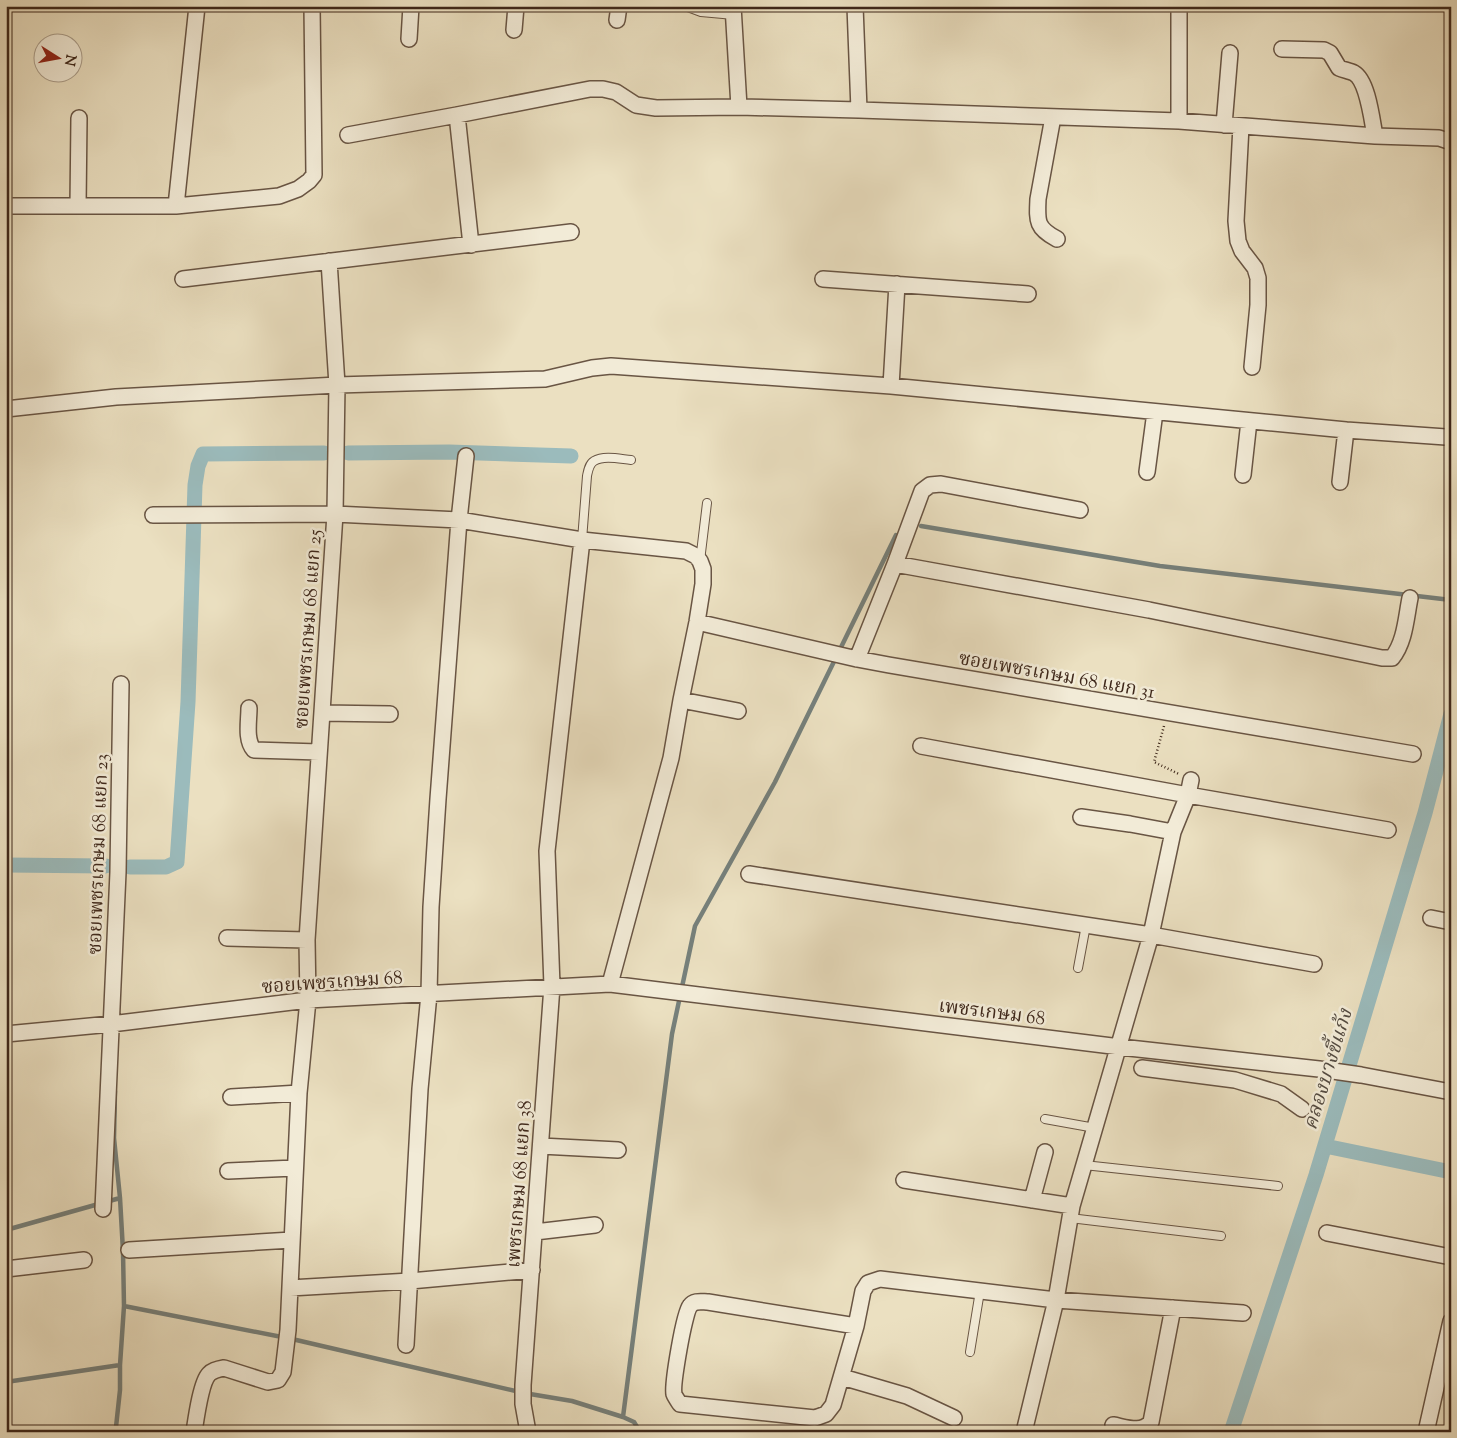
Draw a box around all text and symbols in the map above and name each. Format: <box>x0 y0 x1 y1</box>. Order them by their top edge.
north arrow <box>32 32 82 82</box>
text: N <box>58 53 80 67</box>
street label: ซอยเพชรเกษม 68 แยก 25 <box>289 528 330 730</box>
street label: ซอยเพชรเกษม 68 แยก 31 <box>956 646 1157 707</box>
street label: ซอยเพชรเกษม 68 แยก 23 <box>82 753 117 955</box>
street label: ซอยเพชรเกษม 68 <box>261 965 404 1002</box>
street label: เพชรเกษม 68 <box>937 994 1047 1033</box>
water label: คลองบางขี้แก้ง <box>1294 1004 1362 1134</box>
street label: เพชรเกษม 68 แยก 38 <box>501 1100 540 1269</box>

